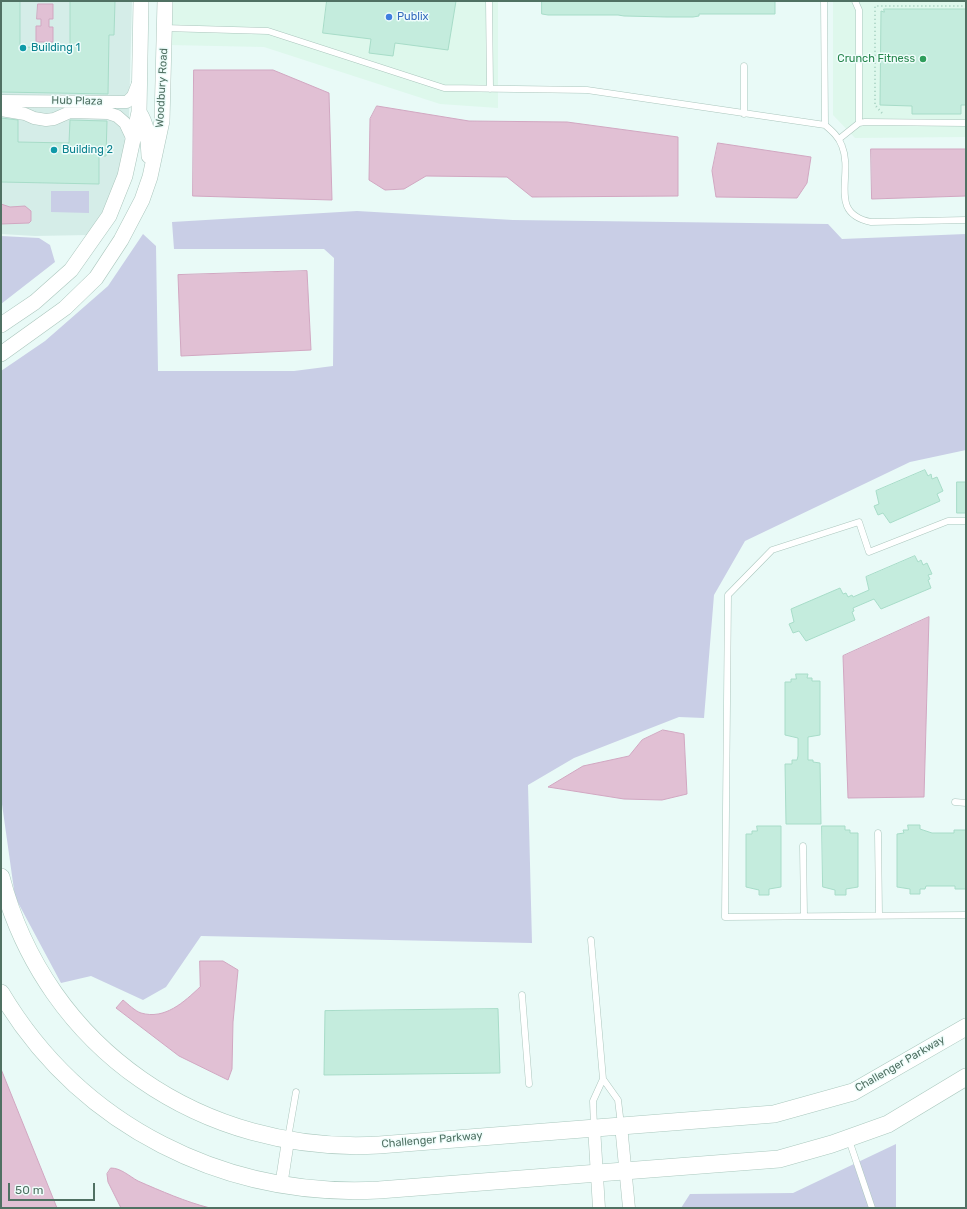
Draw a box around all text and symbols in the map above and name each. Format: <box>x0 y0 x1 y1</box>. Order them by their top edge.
place label: Publix <box>397 10 428 24</box>
marker: Publix <box>384 12 394 22</box>
place label: Building 1 <box>31 41 80 55</box>
marker: Building 1 <box>18 43 28 53</box>
street label: Woodbury Road <box>153 48 171 128</box>
place label: Crunch Fitness <box>837 52 915 66</box>
marker: Crunch Fitness <box>918 54 928 64</box>
street label: Hub Plaza <box>51 94 103 108</box>
place label: Building 2 <box>62 143 113 157</box>
marker: Building 2 <box>49 145 59 155</box>
street label: Challenger Parkway <box>853 1033 947 1095</box>
street label: Challenger Parkway <box>381 1129 483 1151</box>
scale bar <box>10 1175 97 1201</box>
text: 50 m <box>15 1183 43 1197</box>

